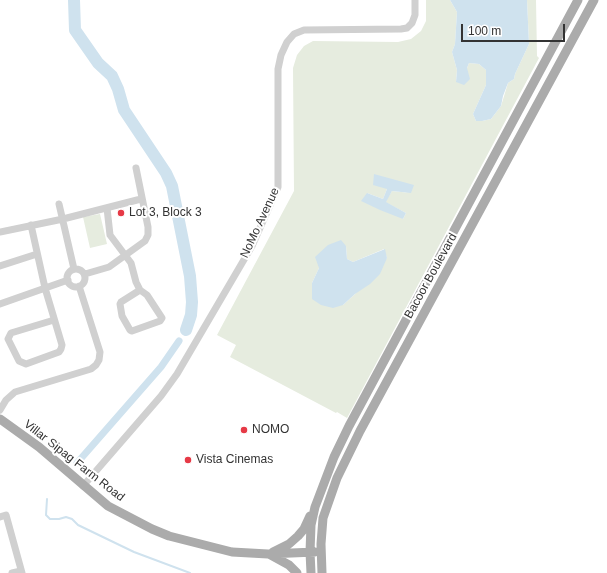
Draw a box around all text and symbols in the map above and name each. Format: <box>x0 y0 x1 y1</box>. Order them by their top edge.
scale bar <box>463 16 567 42</box>
text: 100 m <box>468 24 501 38</box>
street label: NoMo Avenue <box>237 186 283 260</box>
place label: Lot 3, Block 3 <box>129 206 202 220</box>
marker: Lot 3, Block 3 <box>116 208 126 218</box>
street label: Bacoor Boulevard <box>402 231 460 321</box>
street label: Villar Sipag Farm Road <box>21 417 127 505</box>
place label: NOMO <box>252 423 289 437</box>
marker: NOMO <box>239 425 249 435</box>
place label: Vista Cinemas <box>196 453 273 467</box>
marker: Vista Cinemas <box>183 455 193 465</box>

